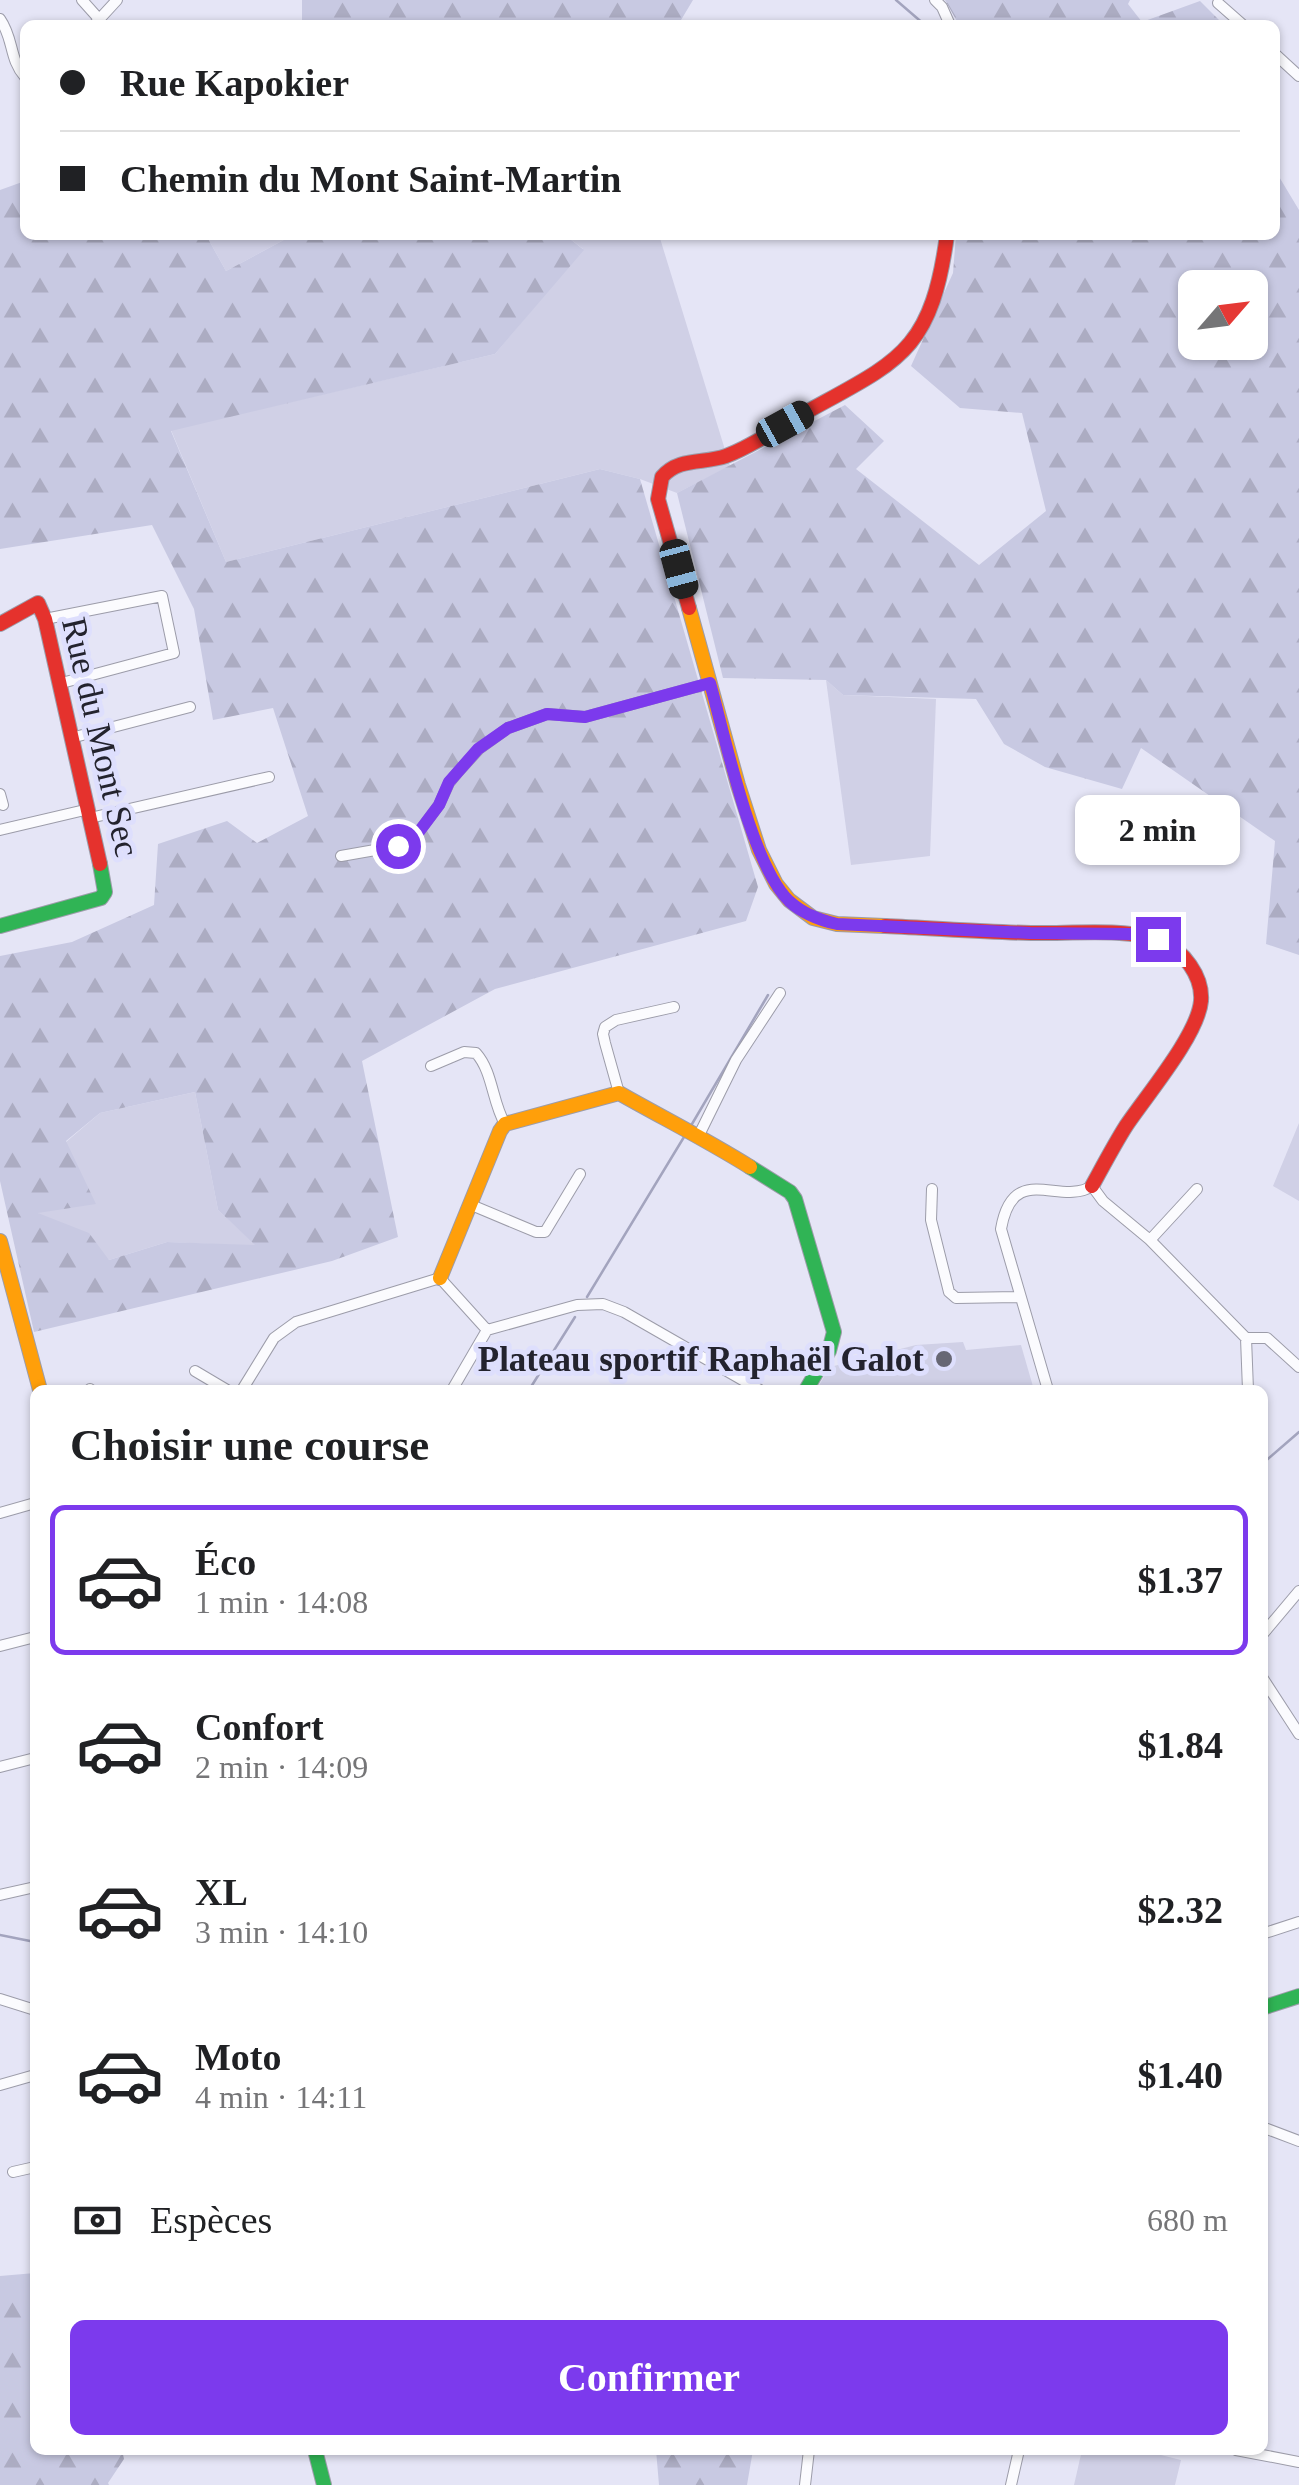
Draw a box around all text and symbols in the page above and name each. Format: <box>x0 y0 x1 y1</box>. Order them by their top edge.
text: Rue Kapokier <box>120 62 349 104</box>
text: Chemin du Mont Saint-Martin <box>120 158 621 200</box>
north arrow <box>1178 270 1268 360</box>
map controls <box>1178 270 1268 360</box>
car <box>751 396 819 452</box>
car <box>657 536 701 602</box>
street label: Rue du Mont Sec <box>54 614 147 860</box>
callout: 2 min <box>1076 794 1240 864</box>
text: 2 min <box>1119 812 1196 848</box>
route start <box>376 824 421 869</box>
route end <box>1136 917 1181 962</box>
place label: Plateau sportif Raphaël Galot <box>478 1340 924 1379</box>
marker: Plateau sportif Raphaël Galot <box>933 1348 955 1370</box>
text: Choisir une course <box>70 1420 429 1470</box>
icon: car <box>75 1535 165 1625</box>
text: Éco <box>195 1541 256 1583</box>
text: $1.37 <box>1138 1559 1223 1601</box>
text: 1 min · 14:08 <box>195 1584 368 1620</box>
icon: car <box>75 1700 165 1790</box>
text: Confort <box>195 1706 324 1748</box>
text: $1.84 <box>1138 1724 1223 1766</box>
text: 2 min · 14:09 <box>195 1749 368 1785</box>
icon: car <box>75 1865 165 1955</box>
text: XL <box>195 1871 248 1913</box>
text: $2.32 <box>1138 1889 1223 1931</box>
text: 3 min · 14:10 <box>195 1914 368 1950</box>
icon: car <box>75 2030 165 2120</box>
text: Moto <box>195 2036 282 2078</box>
text: $1.40 <box>1138 2054 1223 2096</box>
text: 4 min · 14:11 <box>195 2079 367 2115</box>
icon: cash <box>70 2193 125 2248</box>
text: Espèces <box>150 2199 272 2241</box>
text: 680 m <box>1147 2202 1228 2238</box>
button: Confirmer <box>70 2320 1228 2435</box>

